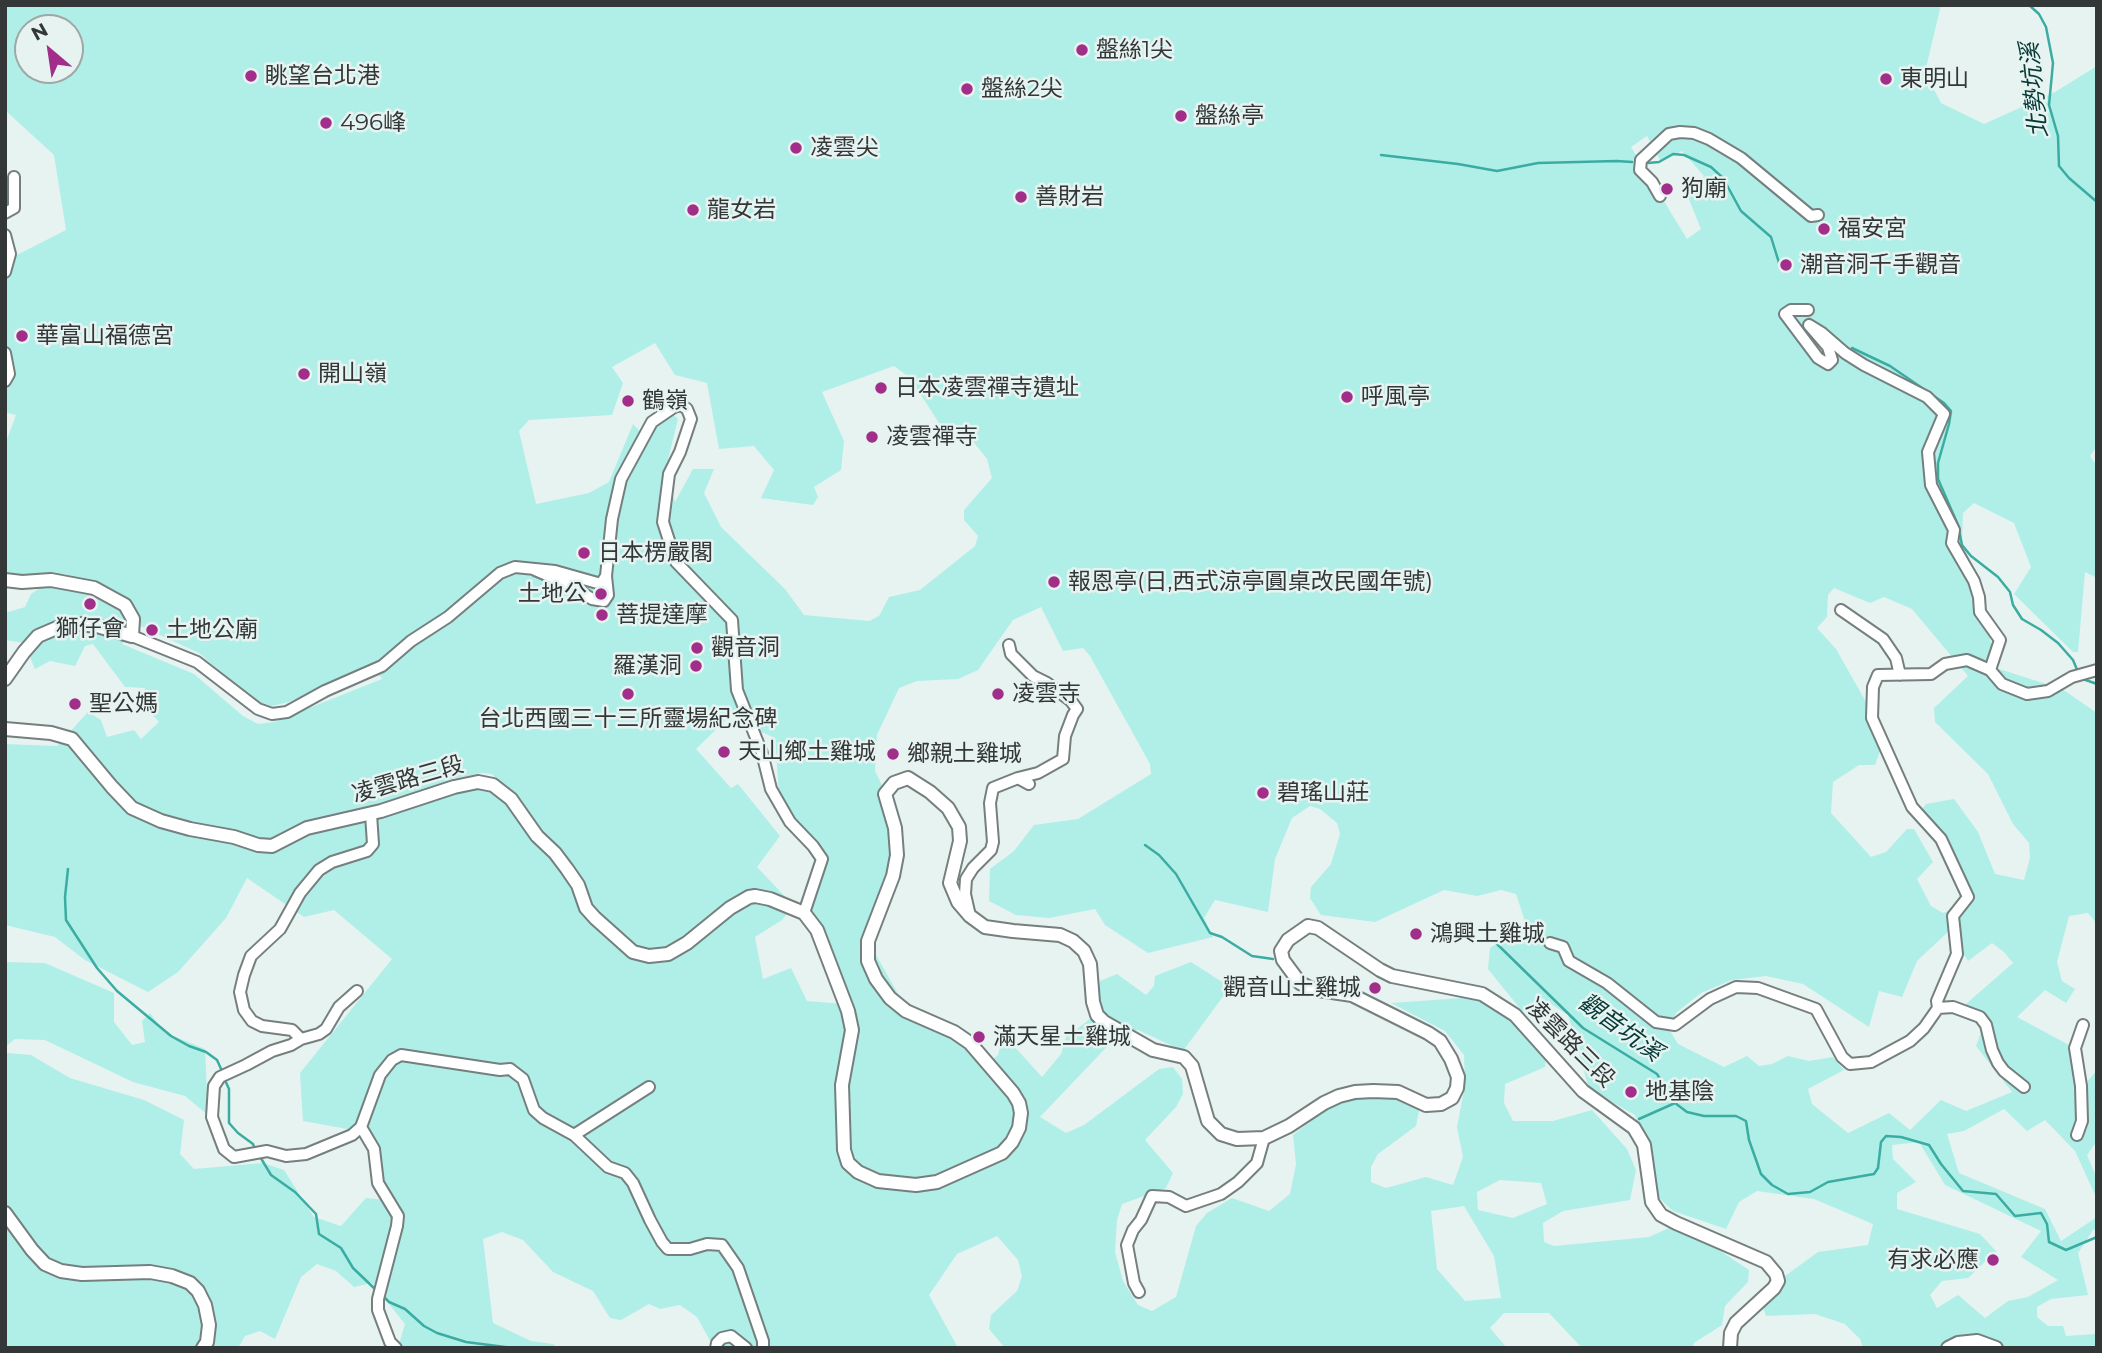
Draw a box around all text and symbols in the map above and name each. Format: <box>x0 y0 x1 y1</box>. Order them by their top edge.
north arrow <box>14 14 84 84</box>
text: N <box>27 18 52 46</box>
place label: 盤絲1尖 <box>1096 36 1173 64</box>
water label: 北勢坑溪 <box>2016 41 2054 139</box>
marker: 盤絲1尖 <box>1074 42 1090 58</box>
place label: 眺望台北港 <box>265 62 380 90</box>
place label: 東明山 <box>1900 65 1969 93</box>
marker: 眺望台北港 <box>243 68 259 84</box>
marker: 東明山 <box>1878 71 1894 87</box>
place label: 盤絲2尖 <box>981 75 1063 103</box>
marker: 盤絲2尖 <box>959 81 975 97</box>
place label: 盤絲亭 <box>1195 102 1264 130</box>
marker: 盤絲亭 <box>1173 108 1189 124</box>
place label: 496峰 <box>340 109 406 137</box>
marker: 496峰 <box>318 115 334 131</box>
place label: 凌雲尖 <box>810 134 879 162</box>
marker: 凌雲尖 <box>788 140 804 156</box>
place label: 狗廟 <box>1681 175 1727 203</box>
marker: 狗廟 <box>1659 181 1675 197</box>
place label: 善財岩 <box>1035 183 1104 211</box>
marker: 善財岩 <box>1013 189 1029 205</box>
place label: 龍女岩 <box>707 196 776 224</box>
marker: 龍女岩 <box>685 202 701 218</box>
place label: 福安宮 <box>1838 215 1907 243</box>
marker: 福安宮 <box>1816 221 1832 237</box>
place label: 潮音洞千手觀音 <box>1800 251 1961 279</box>
marker: 潮音洞千手觀音 <box>1778 257 1794 273</box>
place label: 華富山福德宮 <box>36 322 174 350</box>
marker: 華富山福德宮 <box>14 328 30 344</box>
place label: 開山嶺 <box>318 360 387 388</box>
marker: 開山嶺 <box>296 366 312 382</box>
place label: 日本凌雲禪寺遺址 <box>895 374 1079 402</box>
marker: 日本凌雲禪寺遺址 <box>873 380 889 396</box>
place label: 呼風亭 <box>1361 383 1430 411</box>
place label: 鶴嶺 <box>642 387 688 415</box>
marker: 呼風亭 <box>1339 389 1355 405</box>
marker: 鶴嶺 <box>620 393 636 409</box>
place label: 凌雲禪寺 <box>886 423 978 451</box>
marker: 凌雲禪寺 <box>864 429 880 445</box>
place label: 日本楞嚴閣 <box>598 539 713 567</box>
marker: 日本楞嚴閣 <box>576 545 592 561</box>
place label: 報恩亭(日,西式涼亭圓桌改民國年號) <box>1068 568 1433 596</box>
marker: 報恩亭(日,西式涼亭圓桌改民國年號) <box>1046 574 1062 590</box>
place label: 土地公 <box>518 580 587 608</box>
marker: 土地公 <box>593 586 609 602</box>
marker: 獅仔會 <box>82 596 98 612</box>
place label: 菩提達摩 <box>616 601 708 629</box>
marker: 菩提達摩 <box>594 607 610 623</box>
place label: 獅仔會 <box>56 615 124 643</box>
place label: 土地公廟 <box>166 616 258 644</box>
marker: 土地公廟 <box>144 622 160 638</box>
place label: 觀音洞 <box>711 634 780 662</box>
marker: 觀音洞 <box>689 640 705 656</box>
place label: 羅漢洞 <box>613 652 682 680</box>
marker: 羅漢洞 <box>688 658 704 674</box>
place label: 凌雲寺 <box>1012 680 1081 708</box>
marker: 台北西國三十三所靈場紀念碑 <box>620 686 636 702</box>
marker: 凌雲寺 <box>990 686 1006 702</box>
place label: 聖公媽 <box>89 690 158 718</box>
marker: 聖公媽 <box>67 696 83 712</box>
place label: 台北西國三十三所靈場紀念碑 <box>479 705 777 733</box>
place label: 天山鄉土雞城 <box>738 738 876 766</box>
place label: 鄉親土雞城 <box>907 740 1022 768</box>
marker: 天山鄉土雞城 <box>716 744 732 760</box>
marker: 鄉親土雞城 <box>885 746 901 762</box>
street label: 凌雲路三段 <box>349 751 467 809</box>
place label: 碧瑤山莊 <box>1277 779 1369 807</box>
marker: 碧瑤山莊 <box>1255 785 1271 801</box>
place label: 鴻興土雞城 <box>1430 920 1545 948</box>
marker: 鴻興土雞城 <box>1408 926 1424 942</box>
place label: 觀音山土雞城 <box>1223 974 1361 1002</box>
marker: 觀音山土雞城 <box>1367 980 1383 996</box>
water label: 觀音坑溪 <box>1573 988 1667 1068</box>
street label: 凌雲路三段 <box>1520 993 1620 1093</box>
place label: 滿天星土雞城 <box>993 1023 1131 1051</box>
marker: 滿天星土雞城 <box>971 1029 987 1045</box>
place label: 地基陰 <box>1645 1078 1714 1106</box>
marker: 地基陰 <box>1623 1084 1639 1100</box>
place label: 有求必應 <box>1887 1246 1979 1274</box>
marker: 有求必應 <box>1985 1252 2001 1268</box>

